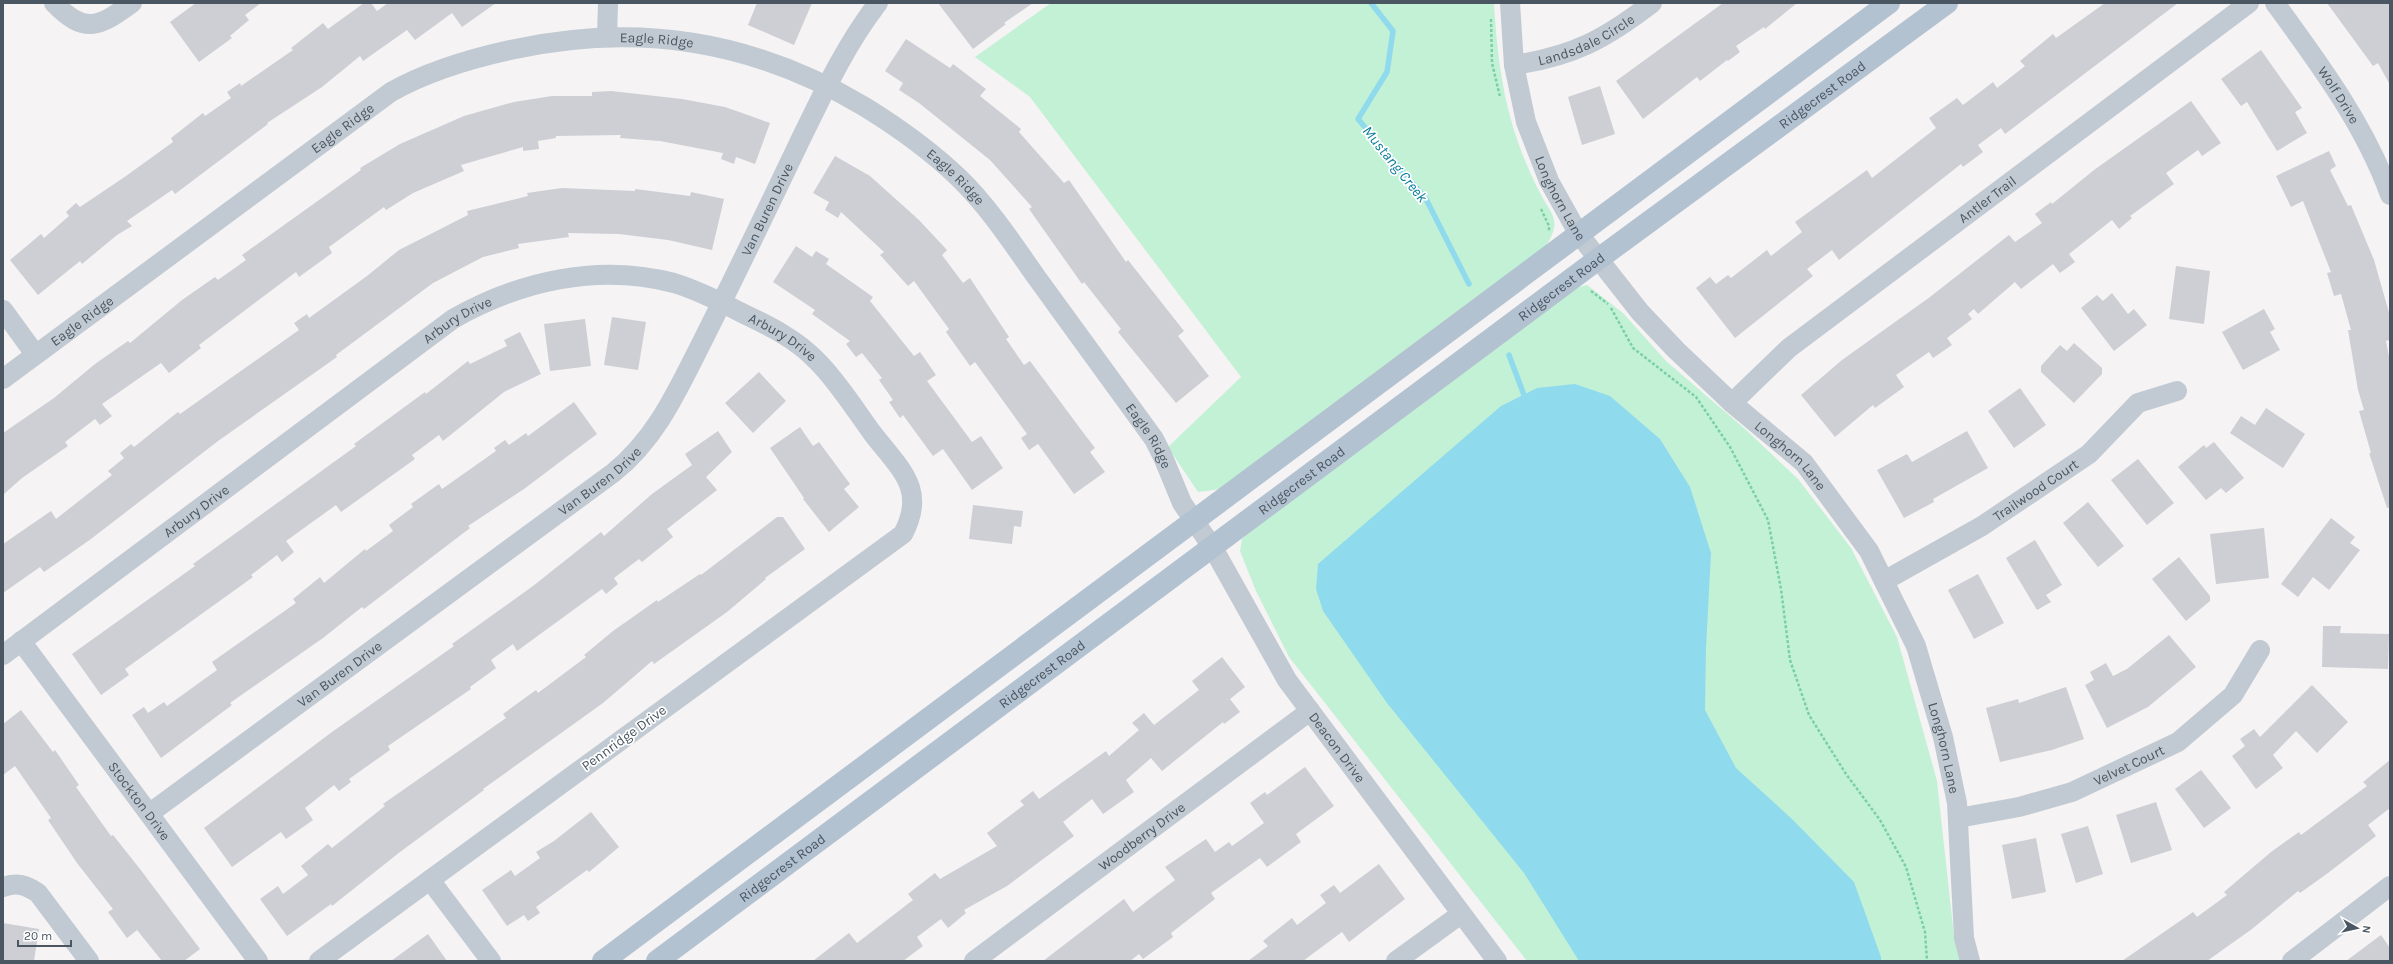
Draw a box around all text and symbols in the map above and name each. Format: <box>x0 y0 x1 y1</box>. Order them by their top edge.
street label: Landsdale Circle <box>1536 10 1638 69</box>
street label: Eagle Ridge <box>620 29 695 51</box>
street label: Ridgecrest Road <box>1775 57 1869 132</box>
street label: Wolf Drive <box>2314 63 2363 127</box>
street label: Eagle Ridge <box>307 99 377 157</box>
water label: Mustang Creek <box>1359 122 1432 206</box>
street label: Eagle Ridge <box>923 145 988 208</box>
street label: Longhorn Lane <box>1531 153 1589 244</box>
street label: Van Buren Drive <box>737 160 797 258</box>
street label: Antler Trail <box>1955 172 2020 227</box>
street label: Ridgecrest Road <box>1515 249 1608 325</box>
street label: Eagle Ridge <box>47 292 117 350</box>
street label: Arbury Drive <box>420 292 494 347</box>
street label: Arbury Drive <box>746 309 821 365</box>
street label: Eagle Ridge <box>1122 400 1175 471</box>
street label: Longhorn Lane <box>1751 417 1830 494</box>
street label: Ridgecrest Road <box>1255 442 1348 518</box>
street label: Van Buren Drive <box>555 443 645 519</box>
street label: Trailwood Court <box>1990 455 2081 525</box>
street label: Arbury Drive <box>160 481 232 541</box>
street label: Ridgecrest Road <box>995 636 1089 712</box>
street label: Van Buren Drive <box>294 637 385 711</box>
street label: Longhorn Lane <box>1925 700 1963 795</box>
street label: Pennridge Drive <box>578 702 670 774</box>
street label: Deacon Drive <box>1305 709 1369 786</box>
street label: Velvet Court <box>2091 741 2167 789</box>
street label: Stockton Drive <box>105 758 174 844</box>
street label: Woodberry Drive <box>1095 798 1188 874</box>
street label: Ridgecrest Road <box>735 830 829 906</box>
north arrow <box>2337 908 2377 948</box>
scale bar <box>18 922 71 948</box>
text: N <box>2359 925 2373 934</box>
text: 20 m <box>24 929 52 943</box>

